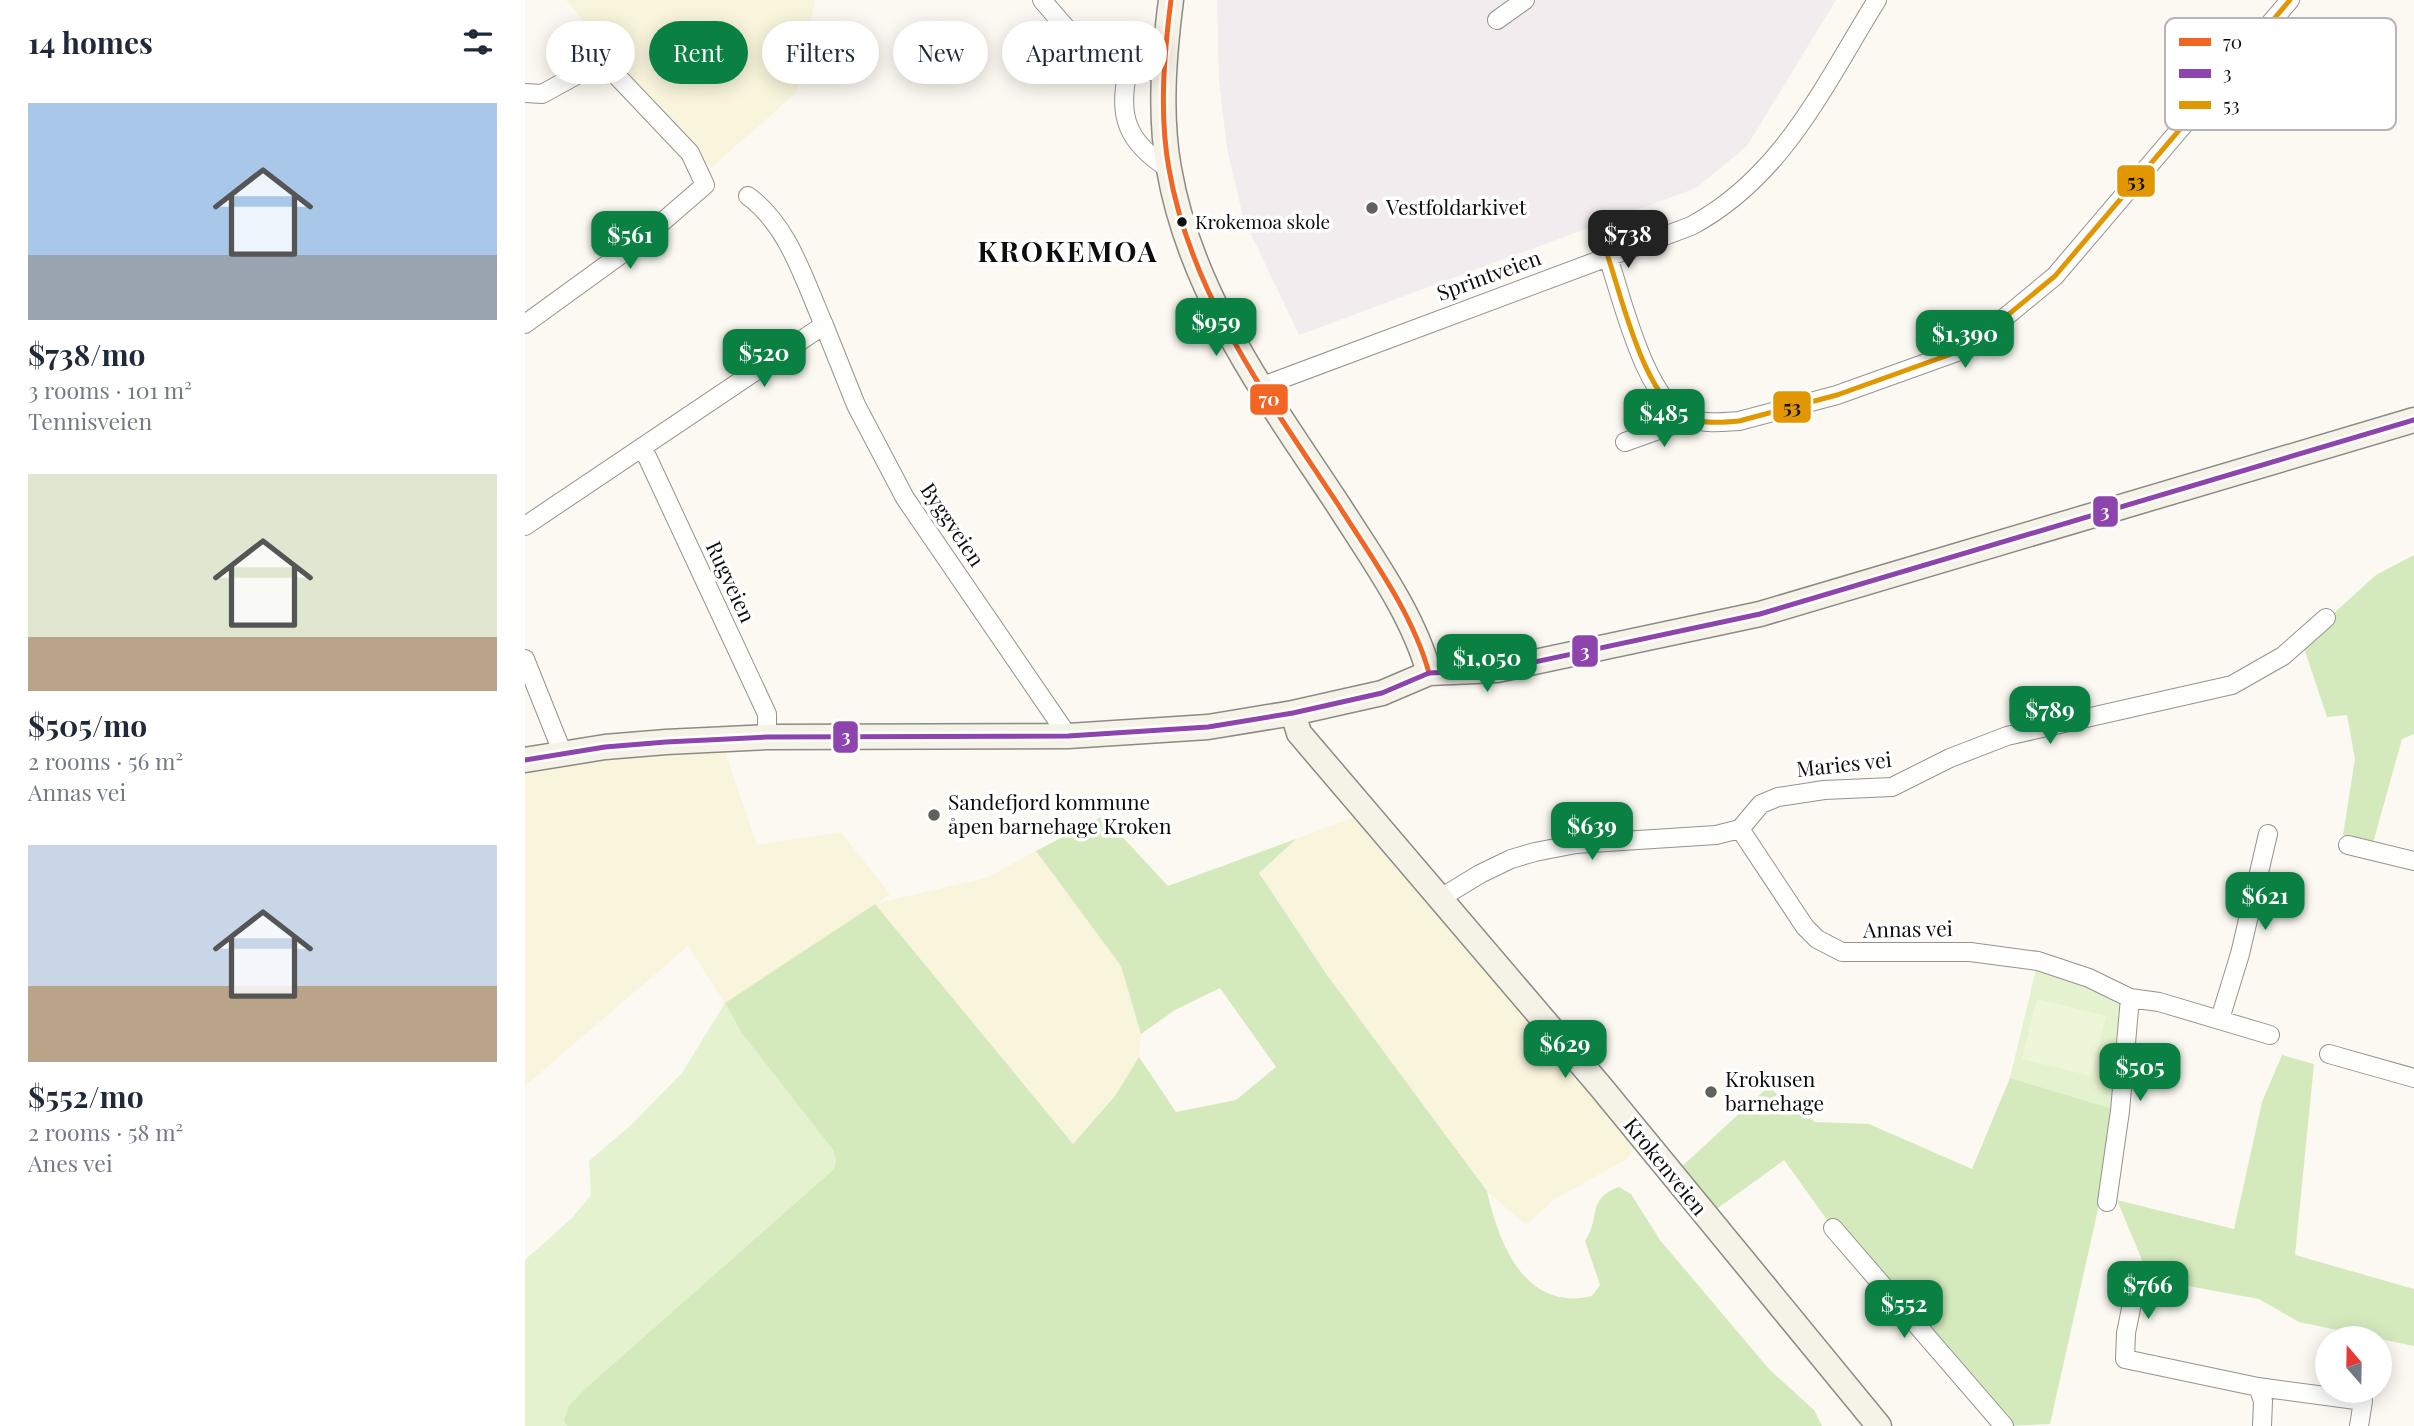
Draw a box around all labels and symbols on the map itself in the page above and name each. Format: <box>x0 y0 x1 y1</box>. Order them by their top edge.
legend <box>2165 18 2396 130</box>
text: 70 <box>2223 28 2242 54</box>
text: 3 <box>2223 59 2232 85</box>
text: 53 <box>2223 91 2239 117</box>
line badge: 53 <box>2116 164 2156 198</box>
text: 53 <box>2127 167 2145 193</box>
place label: Vestfoldarkivet <box>1385 192 1527 220</box>
marker: Vestfoldarkivet <box>1364 200 1380 216</box>
place label: Krokemoa skole <box>1195 208 1330 234</box>
pin: $738 <box>1587 210 1669 270</box>
pin: $561 <box>589 212 671 271</box>
marker: Krokemoa skole <box>1175 215 1189 229</box>
district label: KROKEMOA <box>977 232 1159 269</box>
street label: Sprintveien <box>1432 242 1545 306</box>
pin: $959 <box>1175 298 1257 358</box>
pin: $1,390 <box>1908 310 2022 370</box>
pin: $520 <box>723 330 805 389</box>
line badge: 70 <box>1249 383 1289 416</box>
text: 70 <box>1259 385 1279 411</box>
pin: $485 <box>1623 390 1705 449</box>
line badge: 53 <box>1772 390 1812 424</box>
text: 53 <box>1783 393 1801 419</box>
street label: Byggveien <box>915 477 992 572</box>
line badge: 3 <box>2092 495 2119 528</box>
text: 3 <box>2100 497 2110 523</box>
street label: Rugveien <box>701 536 763 627</box>
pin: $1,050 <box>1430 634 1544 694</box>
line badge: 3 <box>1571 634 1599 668</box>
text: 3 <box>1580 637 1590 663</box>
pin: $789 <box>2009 686 2091 746</box>
line badge: 3 <box>832 720 859 754</box>
text: 3 <box>841 722 851 748</box>
street label: Maries vei <box>1795 744 1893 782</box>
place label: Sandefjord kommune åpen barnehage Kroken <box>948 787 1172 839</box>
pin: $639 <box>1551 802 1633 862</box>
marker: Sandefjord kommune åpen barnehage Kroken <box>926 807 942 823</box>
pin: $621 <box>2224 872 2306 932</box>
street label: Annas vei <box>1862 913 1953 943</box>
pin: $629 <box>1524 1020 1606 1080</box>
pin: $505 <box>2099 1044 2181 1103</box>
place label: Krokusen barnehage <box>1725 1064 1824 1116</box>
marker: Krokusen barnehage <box>1703 1084 1719 1100</box>
street label: Krokenveien <box>1619 1111 1715 1221</box>
pin: $766 <box>2107 1262 2189 1321</box>
pin: $552 <box>1863 1280 1945 1340</box>
north arrow <box>2315 1326 2392 1404</box>

